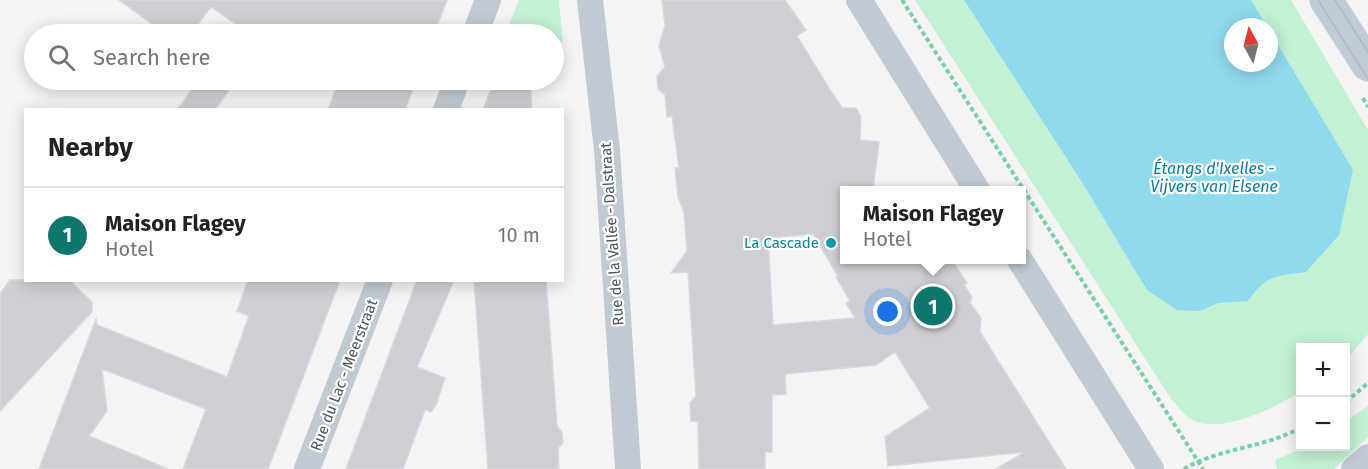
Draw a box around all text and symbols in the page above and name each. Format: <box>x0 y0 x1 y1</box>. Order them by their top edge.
north arrow <box>1224 18 1278 72</box>
search box <box>24 24 564 90</box>
icon: search <box>45 41 78 74</box>
text: Search here <box>93 44 211 71</box>
text: Nearby <box>48 132 133 163</box>
street label: Rue de la Vallée - Dalstraat <box>597 141 627 326</box>
water label: Étangs d'Ixelles - Vijvers van Elsene <box>1150 158 1278 196</box>
popup <box>840 186 1026 264</box>
text: Maison Flagey <box>863 200 1003 227</box>
text: Maison Flagey <box>105 210 246 237</box>
text: 1 <box>63 223 72 247</box>
text: 10 m <box>498 223 540 247</box>
text: Hotel <box>863 227 912 251</box>
place label: La Cascade <box>744 234 819 252</box>
marker: La Cascade <box>824 236 838 250</box>
text: Hotel <box>105 237 154 261</box>
pin: 1 <box>914 284 952 328</box>
street label: Rue du Lac - Meerstraat <box>307 296 381 453</box>
your location <box>873 297 902 326</box>
map controls <box>1296 343 1350 451</box>
button: + <box>1296 343 1350 397</box>
button: − <box>1296 397 1350 451</box>

